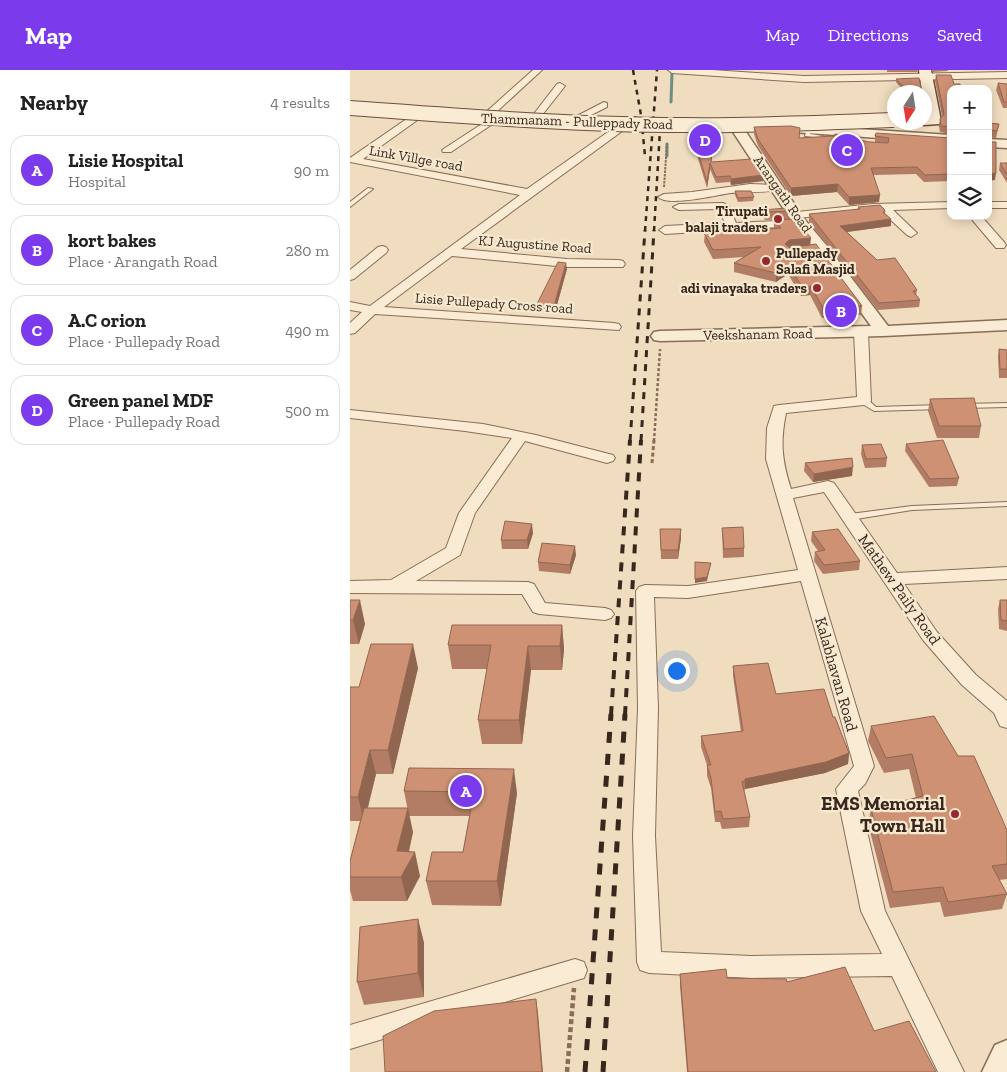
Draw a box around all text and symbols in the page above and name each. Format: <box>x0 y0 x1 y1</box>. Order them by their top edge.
text: Map <box>25 21 72 50</box>
text: Map <box>765 24 800 46</box>
text: Directions <box>828 24 909 46</box>
text: Saved <box>937 24 982 46</box>
north arrow <box>887 85 932 130</box>
map controls <box>947 85 992 220</box>
button: + <box>947 85 992 130</box>
text: Nearby <box>20 90 88 115</box>
text: 4 results <box>270 93 330 112</box>
street label: Thammanam - Pulleppady Road <box>481 110 674 133</box>
pin: D <box>689 121 721 159</box>
button: − <box>947 130 992 175</box>
pin: C <box>831 131 863 169</box>
street label: Link Villge road <box>368 142 464 175</box>
text: Lisie Hospital <box>68 149 183 172</box>
street label: Arangath Road <box>750 152 816 236</box>
text: A <box>32 161 43 180</box>
text: 90 m <box>294 161 329 180</box>
text: Hospital <box>68 172 126 191</box>
button: layers <box>947 175 992 220</box>
place label: Tirupati balaji traders <box>684 203 769 236</box>
marker: Tirupati balaji traders <box>772 213 784 225</box>
text: kort bakes <box>68 229 156 252</box>
street label: KJ Augustine Road <box>478 232 592 257</box>
text: B <box>32 241 42 260</box>
text: 280 m <box>285 241 329 260</box>
place label: Pullepady Salafi Masjid <box>776 245 855 278</box>
text: Place · Arangath Road <box>68 252 218 271</box>
marker: Pullepady Salafi Masjid <box>760 255 772 267</box>
place label: adi vinayaka traders <box>681 280 808 297</box>
marker: adi vinayaka traders <box>811 282 823 294</box>
street label: Lisie Pullepady Cross road <box>414 289 574 318</box>
pin: B <box>825 292 857 330</box>
text: A.C orion <box>68 309 146 332</box>
text: C <box>32 321 42 340</box>
text: 490 m <box>285 321 329 340</box>
street label: Veekshanam Road <box>702 325 813 344</box>
text: Place · Pullepady Road <box>68 332 220 351</box>
text: Green panel MDF <box>68 389 213 412</box>
text: D <box>31 401 43 420</box>
text: 500 m <box>285 401 329 420</box>
text: Place · Pullepady Road <box>68 412 220 431</box>
street label: Mathew Paily Road <box>854 530 945 648</box>
street label: Kalabhavan Road <box>811 615 862 734</box>
your location <box>664 658 690 684</box>
pin: A <box>450 772 482 810</box>
place label: EMS Memorial Town Hall <box>821 792 946 837</box>
marker: EMS Memorial Town Hall <box>949 808 961 820</box>

